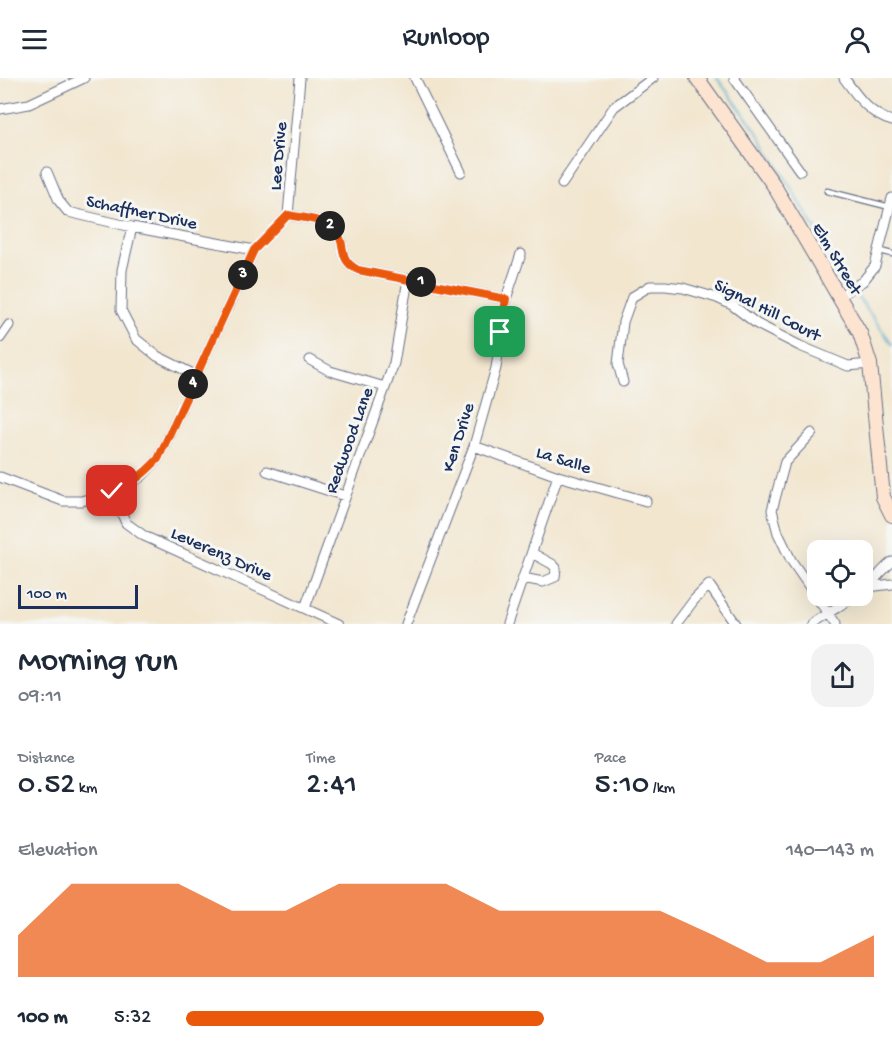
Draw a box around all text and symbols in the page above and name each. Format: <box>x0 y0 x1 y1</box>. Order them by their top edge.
icon: menu <box>18 23 51 56</box>
text: Runloop <box>403 23 489 55</box>
icon: person <box>841 23 874 56</box>
street label: Lee Drive <box>266 120 293 191</box>
street label: Schaffner Drive <box>84 191 200 236</box>
pin: 2 <box>315 211 345 241</box>
text: 2 <box>326 216 334 235</box>
street label: Elm Street <box>806 219 866 300</box>
pin: 3 <box>228 260 258 290</box>
text: 3 <box>239 265 247 284</box>
pin: 1 <box>406 267 436 297</box>
text: 1 <box>418 272 424 291</box>
street label: Signal Hill Court <box>710 275 825 348</box>
pin <box>474 306 525 357</box>
icon: arrive <box>483 315 516 348</box>
pin: 4 <box>178 369 208 399</box>
text: 4 <box>189 374 197 393</box>
street label: Redwood Lane <box>321 384 379 497</box>
street label: Ken Drive <box>438 400 481 475</box>
street label: La Salle <box>533 443 594 480</box>
pin <box>86 465 137 516</box>
icon: check <box>95 474 128 507</box>
street label: Leverenz Drive <box>167 524 276 587</box>
map controls <box>807 540 873 606</box>
button: locate <box>807 540 873 606</box>
scale bar <box>18 582 138 610</box>
text: 100 m <box>27 586 67 605</box>
text: Morning run <box>18 644 178 682</box>
button: share <box>811 644 874 707</box>
text: 09:11 <box>18 686 62 709</box>
text: Distance <box>18 750 75 769</box>
text: Time <box>306 750 336 769</box>
text: Pace <box>595 750 626 769</box>
text: 0.52 <box>18 769 75 804</box>
text: 2:41 <box>306 769 357 804</box>
text: 5:10 <box>595 769 649 804</box>
text: km <box>75 780 97 799</box>
text: /km <box>649 780 675 799</box>
text: Elevation <box>18 840 98 863</box>
text: 140–143 m <box>786 840 874 863</box>
text: 100 m <box>18 1007 68 1030</box>
text: 5:32 <box>114 1007 151 1030</box>

